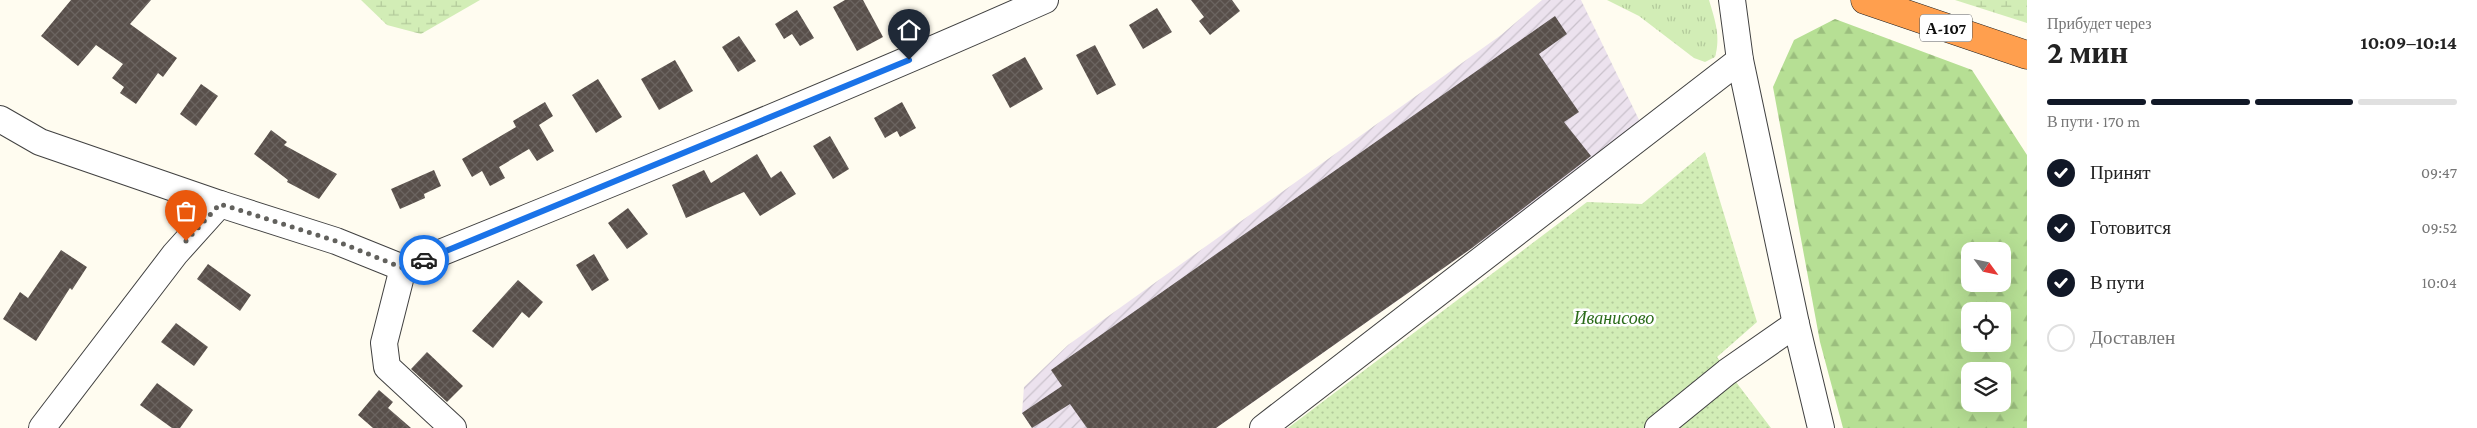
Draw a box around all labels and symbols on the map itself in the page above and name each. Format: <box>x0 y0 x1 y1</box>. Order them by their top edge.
pin <box>888 9 930 60</box>
road number: А-107 <box>1920 14 1972 42</box>
pin <box>165 190 207 241</box>
courier <box>399 235 449 285</box>
north arrow <box>1961 242 2011 292</box>
park label: Иванисово <box>1573 308 1654 328</box>

